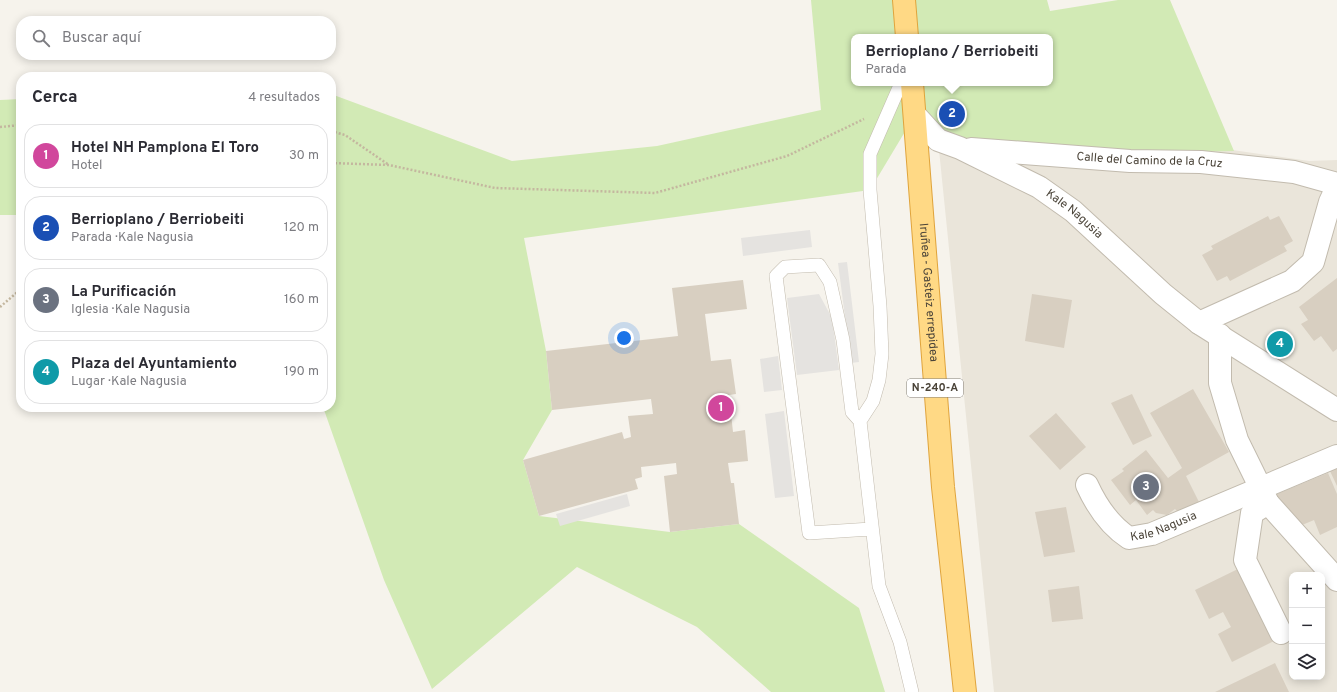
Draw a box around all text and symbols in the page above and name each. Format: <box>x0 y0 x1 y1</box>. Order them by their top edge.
search box <box>16 16 336 60</box>
icon: search <box>30 27 52 49</box>
text: Buscar aquí <box>62 29 141 48</box>
popup <box>851 34 1053 86</box>
text: Berrioplano / Berriobeiti <box>866 43 1038 62</box>
text: Parada <box>866 62 906 78</box>
text: Cerca <box>32 87 78 109</box>
text: 4 resultados <box>248 90 320 106</box>
pin: 2 <box>939 99 965 129</box>
text: Hotel NH Pamplona El Toro <box>71 139 259 158</box>
text: 1 <box>43 148 49 164</box>
text: 30 m <box>289 148 319 164</box>
street label: Calle del Camino de la Cruz <box>1076 149 1223 172</box>
text: Hotel <box>71 158 102 174</box>
street label: Kale Nagusia <box>1042 186 1106 242</box>
text: Berrioplano / Berriobeiti <box>71 211 244 230</box>
text: 2 <box>42 220 50 236</box>
text: 120 m <box>284 220 319 236</box>
street label: Iruñea - Gasteiz errepidea <box>915 222 941 362</box>
text: Parada · Kale Nagusia <box>71 230 193 246</box>
text: La Purificación <box>71 283 176 302</box>
text: 3 <box>42 292 50 308</box>
text: 160 m <box>284 292 319 308</box>
text: Iglesia · Kale Nagusia <box>71 302 190 318</box>
your location <box>614 328 634 348</box>
pin: 4 <box>1267 329 1293 359</box>
text: Plaza del Ayuntamiento <box>71 355 237 374</box>
text: 4 <box>42 364 50 380</box>
text: 190 m <box>284 364 319 380</box>
text: Lugar · Kale Nagusia <box>71 374 187 390</box>
road number: N-240-A <box>907 379 963 397</box>
pin: 1 <box>708 393 734 423</box>
pin: 3 <box>1133 472 1159 502</box>
street label: Kale Nagusia <box>1129 508 1199 546</box>
map controls <box>1289 572 1325 680</box>
button: + <box>1289 572 1325 608</box>
button: − <box>1289 608 1325 644</box>
button: layers <box>1289 644 1325 680</box>

